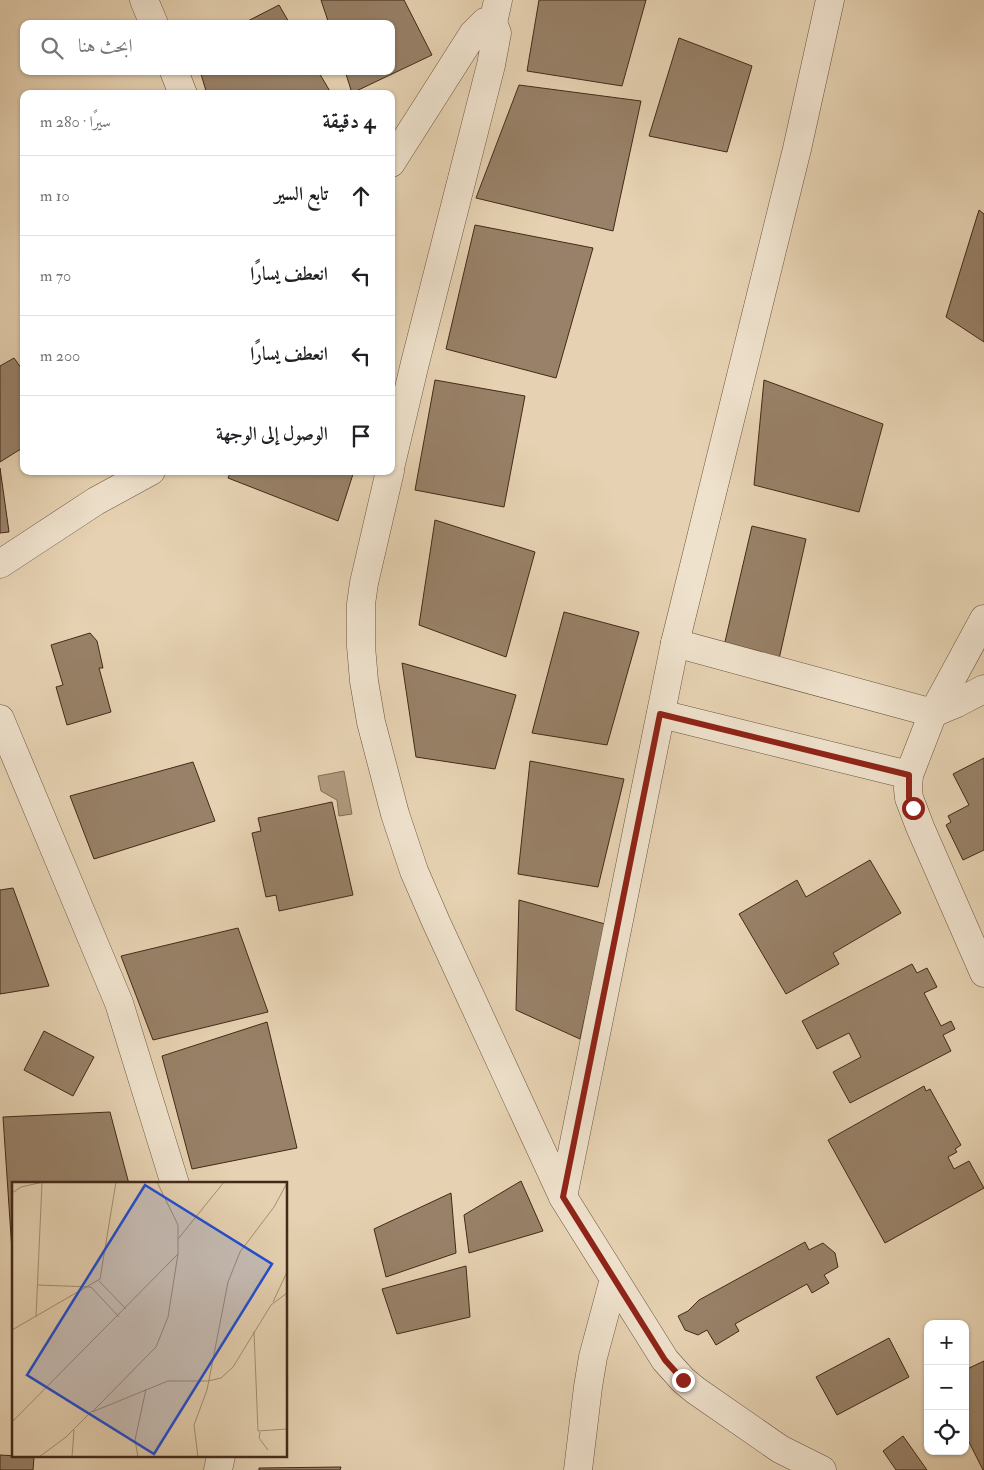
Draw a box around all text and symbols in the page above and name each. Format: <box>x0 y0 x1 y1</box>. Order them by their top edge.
search box <box>20 20 395 75</box>
icon: search <box>38 34 66 62</box>
text: ابحث هنا <box>78 34 133 58</box>
text: 4 دقيقة <box>323 108 375 135</box>
text: سيرًا · 280 m <box>40 112 111 132</box>
text: تابع السير <box>274 182 328 206</box>
icon: ahead <box>347 182 375 210</box>
text: 10 m <box>40 186 70 206</box>
text: انعطف يسارًا <box>250 262 328 286</box>
icon: left <box>347 262 375 290</box>
text: 70 m <box>40 266 71 286</box>
text: انعطف يسارًا <box>250 342 328 366</box>
icon: left <box>347 342 375 370</box>
text: 200 m <box>40 346 80 366</box>
text: الوصول إلى الوجهة <box>216 422 328 446</box>
icon: arrive <box>347 422 375 450</box>
route start <box>902 797 925 820</box>
inset map <box>12 1182 288 1458</box>
map controls <box>924 1320 969 1455</box>
button: + <box>924 1320 969 1365</box>
button: − <box>924 1365 969 1410</box>
route end <box>672 1369 695 1392</box>
button: locate <box>924 1410 969 1455</box>

